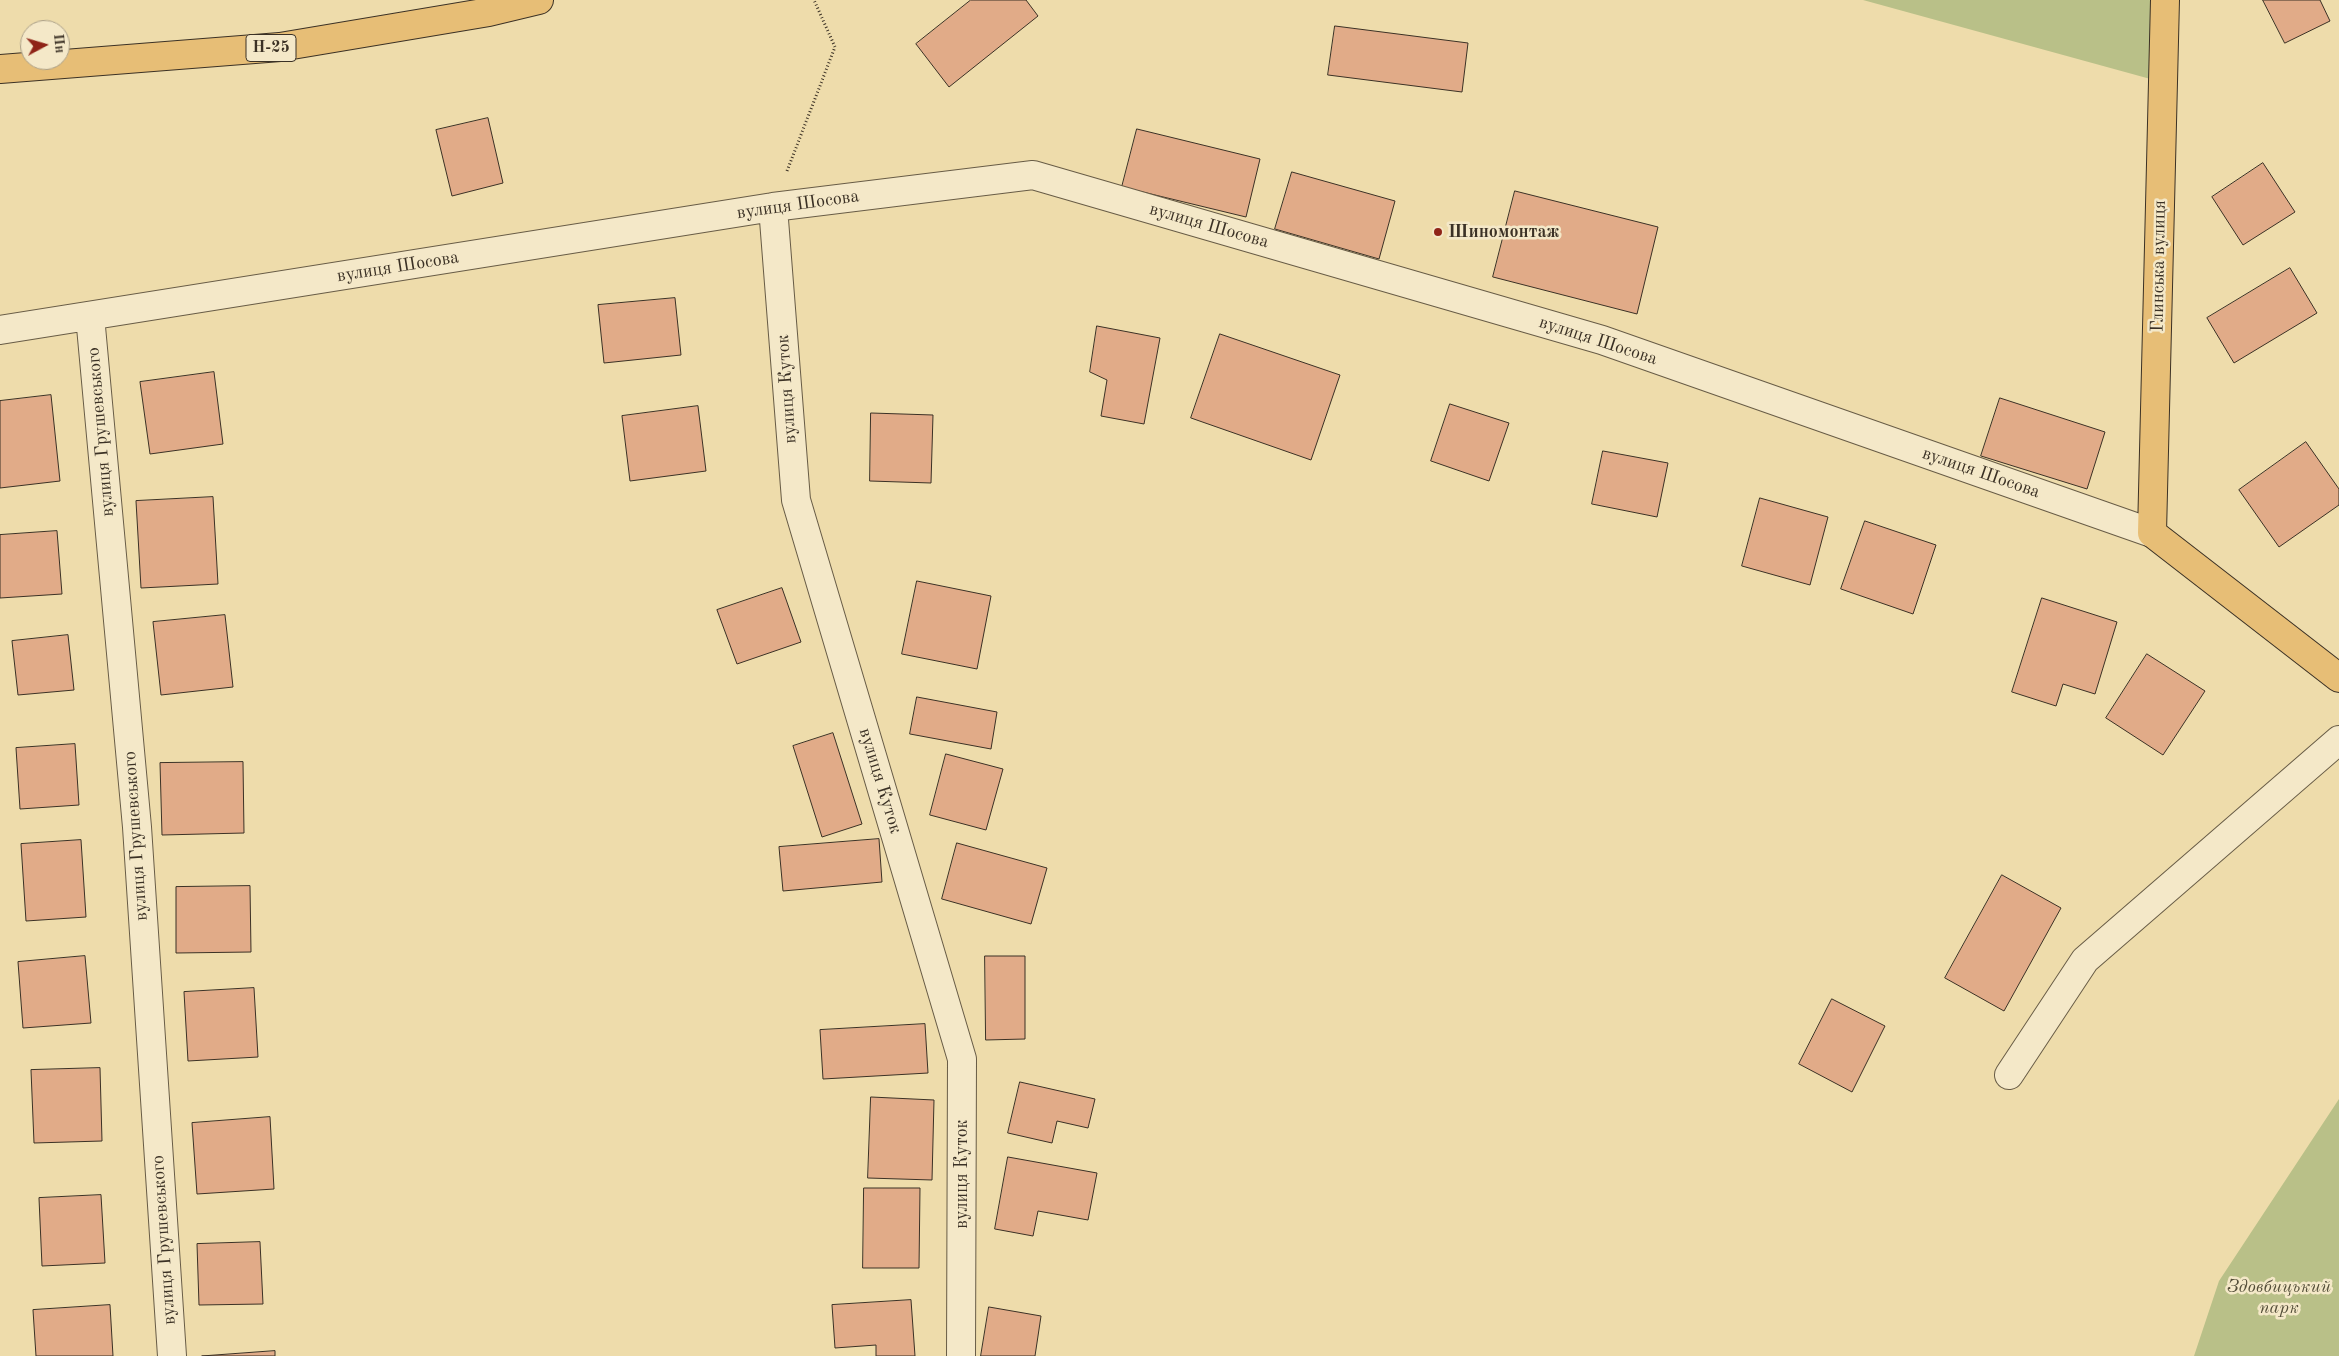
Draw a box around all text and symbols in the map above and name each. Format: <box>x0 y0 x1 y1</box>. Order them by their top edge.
north arrow <box>20 20 70 70</box>
text: Пн <box>51 33 67 54</box>
road number: Н-25 <box>246 34 296 62</box>
street label: вулиця Шосова <box>735 186 861 224</box>
street label: вулиця Шосова <box>1147 199 1271 253</box>
street label: Глинська вулиця <box>2147 200 2171 332</box>
place label: Шиномонтаж <box>1448 221 1560 243</box>
marker: Шиномонтаж <box>1432 226 1444 238</box>
street label: вулиця Шосова <box>335 247 461 287</box>
street label: вулиця Шосова <box>1536 312 1660 370</box>
street label: вулиця Куток <box>772 334 802 444</box>
street label: вулиця Грушевського <box>83 346 119 518</box>
street label: вулиця Шосова <box>1919 443 2043 503</box>
street label: вулиця Куток <box>854 726 906 836</box>
street label: вулиця Грушевського <box>119 750 153 922</box>
street label: вулиця Куток <box>951 1119 973 1229</box>
street label: вулиця Грушевського <box>147 1154 181 1326</box>
park label: Здовбицький парк <box>2227 1276 2331 1318</box>

